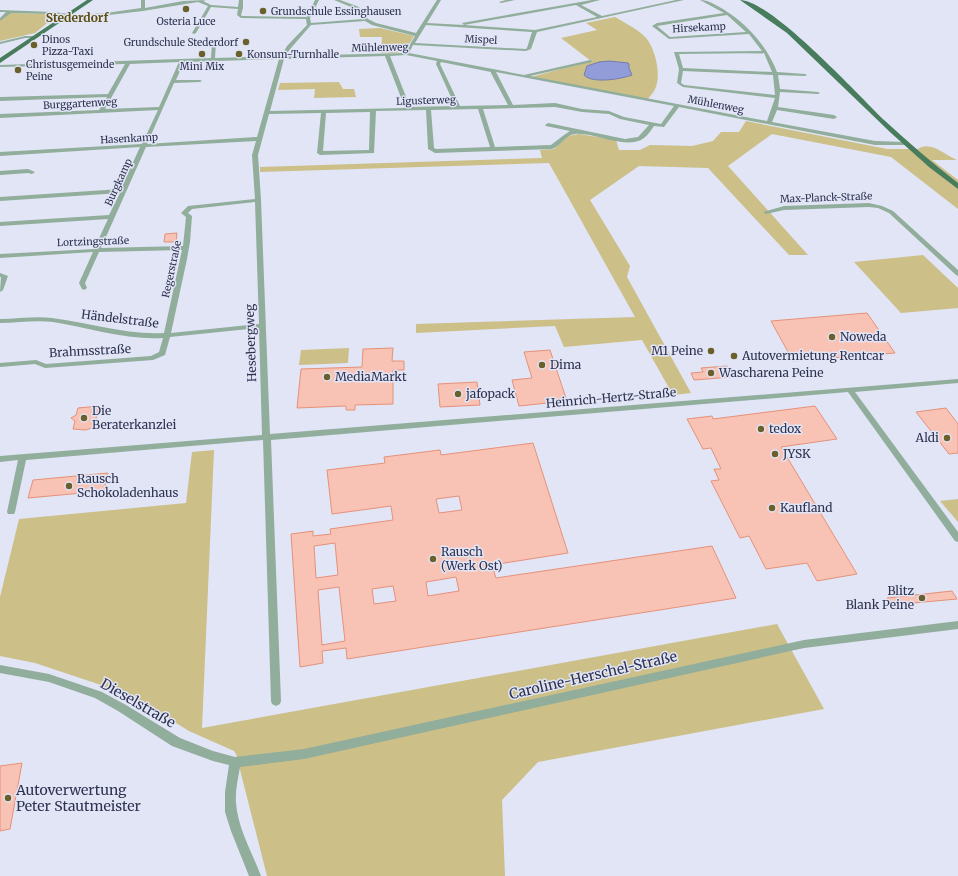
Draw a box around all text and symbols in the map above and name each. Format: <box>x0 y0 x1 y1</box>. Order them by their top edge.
marker: Osteria Luce <box>181 4 191 14</box>
place label: Grundschule Essinghausen <box>271 5 402 18</box>
marker: Grundschule Essinghausen <box>258 6 268 16</box>
district label: Stederdorf <box>46 10 109 25</box>
place label: Osteria Luce <box>156 15 216 28</box>
street label: Hirsekamp <box>672 20 726 35</box>
street label: Mispel <box>464 32 498 47</box>
place label: Dinos Pizza-Taxi <box>42 33 94 58</box>
place label: Grundschule Stederdorf <box>124 36 239 49</box>
marker: Grundschule Stederdorf <box>241 37 251 47</box>
marker: Dinos Pizza-Taxi <box>29 40 39 50</box>
street label: Mühlenweg <box>351 41 409 54</box>
place label: Konsum-Turnhalle <box>247 48 339 61</box>
marker: Mini Mix <box>197 49 207 59</box>
marker: Konsum-Turnhalle <box>234 49 244 59</box>
place label: Christusgemeinde Peine <box>26 58 114 83</box>
place label: Mini Mix <box>180 60 224 73</box>
marker: Christusgemeinde Peine <box>13 65 23 75</box>
street label: Ligusterweg <box>396 93 456 108</box>
street label: Mühlenweg <box>687 93 745 116</box>
street label: Burggartenweg <box>43 95 117 112</box>
street label: Hasenkamp <box>100 130 158 147</box>
street label: Burgkamp <box>102 156 135 208</box>
street label: Max-Planck-Straße <box>780 189 873 206</box>
street label: Lortzingstraße <box>57 234 129 249</box>
street label: Regerstraße <box>159 239 184 299</box>
street label: Hesebergweg <box>242 303 259 382</box>
street label: Händelstraße <box>80 306 160 331</box>
place label: Noweda <box>840 329 887 344</box>
marker: Noweda <box>827 332 837 342</box>
street label: Brahmsstraße <box>49 341 131 360</box>
place label: M1 Peine <box>651 343 703 358</box>
marker: M1 Peine <box>706 346 716 356</box>
place label: Autovermietung Rentcar <box>741 348 885 363</box>
marker: Autovermietung Rentcar <box>729 351 739 361</box>
place label: Dima <box>550 357 582 372</box>
marker: Dima <box>537 360 547 370</box>
place label: Wascharena Peine <box>718 365 824 380</box>
marker: Wascharena Peine <box>706 368 716 378</box>
place label: MediaMarkt <box>335 369 407 384</box>
marker: MediaMarkt <box>322 372 332 382</box>
street label: Heinrich-Hertz-Straße <box>545 384 677 411</box>
place label: jafopack <box>465 386 515 401</box>
marker: jafopack <box>453 389 463 399</box>
place label: Die Beraterkanzlei <box>92 403 176 432</box>
marker: Die Beraterkanzlei <box>79 413 89 423</box>
place label: tedox <box>769 421 802 436</box>
marker: tedox <box>756 424 766 434</box>
place label: Aldi <box>914 430 939 445</box>
marker: Aldi <box>942 433 952 443</box>
place label: JYSK <box>782 446 811 461</box>
marker: JYSK <box>770 449 780 459</box>
place label: Rausch Schokoladenhaus <box>77 471 179 500</box>
marker: Rausch Schokoladenhaus <box>64 481 74 491</box>
place label: Kaufland <box>780 500 833 515</box>
marker: Kaufland <box>767 503 777 513</box>
place label: Rausch (Werk Ost) <box>441 544 502 573</box>
marker: Rausch (Werk Ost) <box>428 554 438 564</box>
place label: Blitz Blank Peine <box>846 583 914 612</box>
marker: Blitz Blank Peine <box>917 593 927 603</box>
street label: Caroline-Herschel-Straße <box>507 647 679 703</box>
street label: Dieselstraße <box>97 674 179 732</box>
place label: Autoverwertung Peter Stautmeister <box>15 781 141 815</box>
marker: Autoverwertung Peter Stautmeister <box>3 793 13 803</box>

